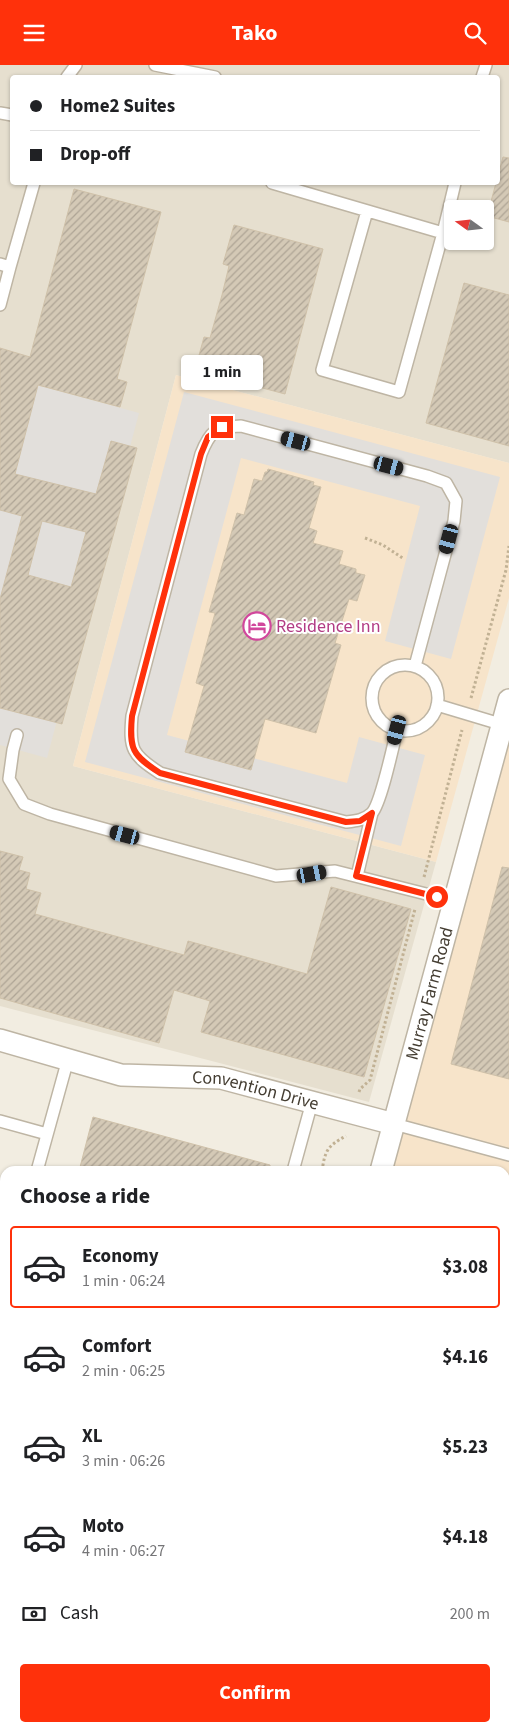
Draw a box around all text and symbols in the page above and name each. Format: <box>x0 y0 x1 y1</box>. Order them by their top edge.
text: Tako <box>231 17 278 49</box>
icon: menu <box>20 19 48 47</box>
icon: search <box>461 19 489 47</box>
text: Home2 Suites <box>60 93 175 120</box>
text: Drop-off <box>60 141 130 168</box>
north arrow <box>444 200 494 250</box>
map controls <box>444 200 494 250</box>
callout: 1 min <box>181 355 263 389</box>
text: 1 min <box>203 361 241 383</box>
route end <box>211 416 233 438</box>
car <box>279 430 312 452</box>
car <box>372 455 405 477</box>
car <box>437 523 460 555</box>
hotel icon: Residence Inn <box>242 611 272 641</box>
place label: Residence Inn <box>276 614 381 639</box>
car <box>385 714 408 746</box>
car <box>108 824 141 846</box>
car <box>295 864 328 884</box>
route start <box>426 886 448 908</box>
street label: Murray Farm Road <box>400 924 460 1063</box>
street label: Convention Drive <box>192 1065 322 1117</box>
text: Choose a ride <box>20 1180 150 1212</box>
text: Economy <box>82 1243 159 1270</box>
icon: car <box>22 1245 67 1290</box>
text: $3.08 <box>442 1254 488 1281</box>
text: 1 min · 06:24 <box>82 1270 165 1292</box>
text: Comfort <box>82 1333 152 1360</box>
icon: car <box>22 1335 67 1380</box>
text: $4.16 <box>442 1344 488 1371</box>
text: 2 min · 06:25 <box>82 1360 165 1382</box>
text: XL <box>82 1423 103 1450</box>
icon: car <box>22 1425 67 1470</box>
text: $5.23 <box>442 1434 488 1461</box>
text: 3 min · 06:26 <box>82 1450 165 1472</box>
text: Moto <box>82 1513 124 1540</box>
icon: car <box>22 1515 67 1560</box>
text: $4.18 <box>442 1524 488 1551</box>
text: 4 min · 06:27 <box>82 1540 165 1562</box>
icon: cash <box>20 1600 48 1628</box>
text: Cash <box>60 1600 99 1627</box>
text: 200 m <box>450 1603 490 1625</box>
button: Confirm <box>20 1664 490 1722</box>

